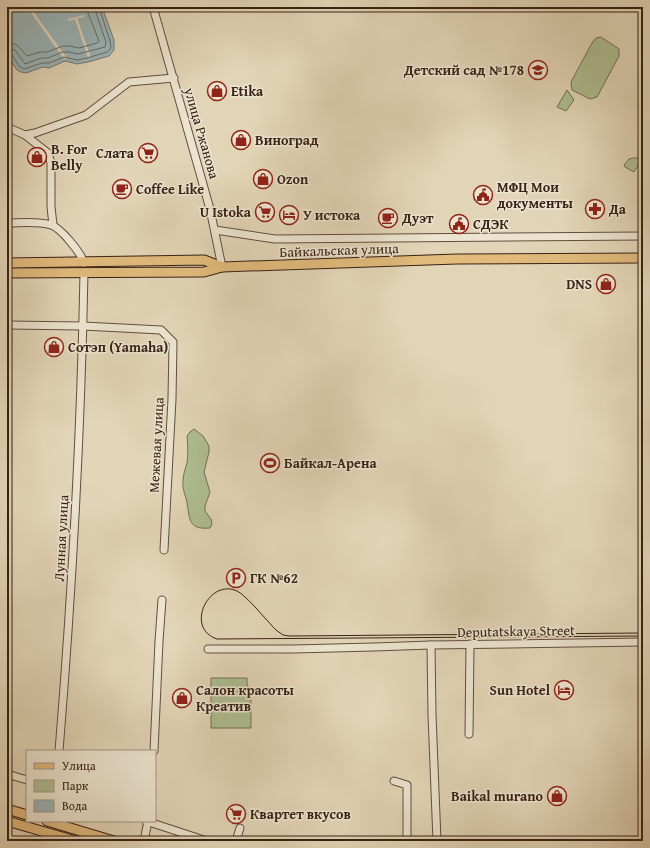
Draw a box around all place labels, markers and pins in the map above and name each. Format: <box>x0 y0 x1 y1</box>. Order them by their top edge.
school or university icon: Детский сад №178 <box>527 59 549 81</box>
place label: Детский сад №178 <box>403 60 524 80</box>
shop icon: Etika <box>206 80 228 102</box>
place label: Etika <box>231 81 264 101</box>
shop icon: Виноград <box>230 129 252 151</box>
place label: Виноград <box>255 130 319 150</box>
place label: B. For Belly <box>51 139 88 175</box>
supermarket icon: Слата <box>137 142 159 164</box>
place label: Слата <box>96 143 135 163</box>
shop icon: B. For Belly <box>26 146 48 168</box>
shop icon: Ozon <box>252 168 274 190</box>
place label: Ozon <box>277 169 309 189</box>
place label: МФЦ Мои документы <box>497 177 573 213</box>
cafe icon: Coffee Like <box>111 178 133 200</box>
place label: Coffee Like <box>136 179 204 199</box>
public building icon: МФЦ Мои документы <box>472 184 494 206</box>
pharmacy icon: Да <box>584 198 606 220</box>
place label: Да <box>608 199 627 219</box>
supermarket icon: U Istoka <box>254 201 276 223</box>
place label: U Istoka <box>200 202 252 222</box>
hotel icon: У истока <box>278 204 300 226</box>
place label: У истока <box>303 205 361 225</box>
cafe icon: Дуэт <box>377 207 399 229</box>
place label: Дуэт <box>401 208 434 228</box>
public building icon: СДЭК <box>448 213 470 235</box>
place label: СДЭК <box>473 214 509 234</box>
shop icon: DNS <box>595 273 617 295</box>
place label: DNS <box>566 274 592 294</box>
shop icon: Сотэп (Yamaha) <box>43 336 65 358</box>
place label: Сотэп (Yamaha) <box>68 337 169 357</box>
sports icon: Байкал-Арена <box>259 452 281 474</box>
place label: Байкал-Арена <box>284 453 377 473</box>
parking icon: ГК №62 <box>225 567 247 589</box>
place label: ГК №62 <box>250 568 298 588</box>
hotel icon: Sun Hotel <box>553 679 575 701</box>
place label: Салон красоты Креатив <box>196 680 294 716</box>
place label: Sun Hotel <box>490 680 551 700</box>
shop icon: Салон красоты Креатив <box>171 687 193 709</box>
shop icon: Baikal murano <box>546 785 568 807</box>
place label: Baikal murano <box>451 786 544 806</box>
supermarket icon: Квартет вкусов <box>225 803 247 825</box>
place label: Квартет вкусов <box>250 804 351 824</box>

